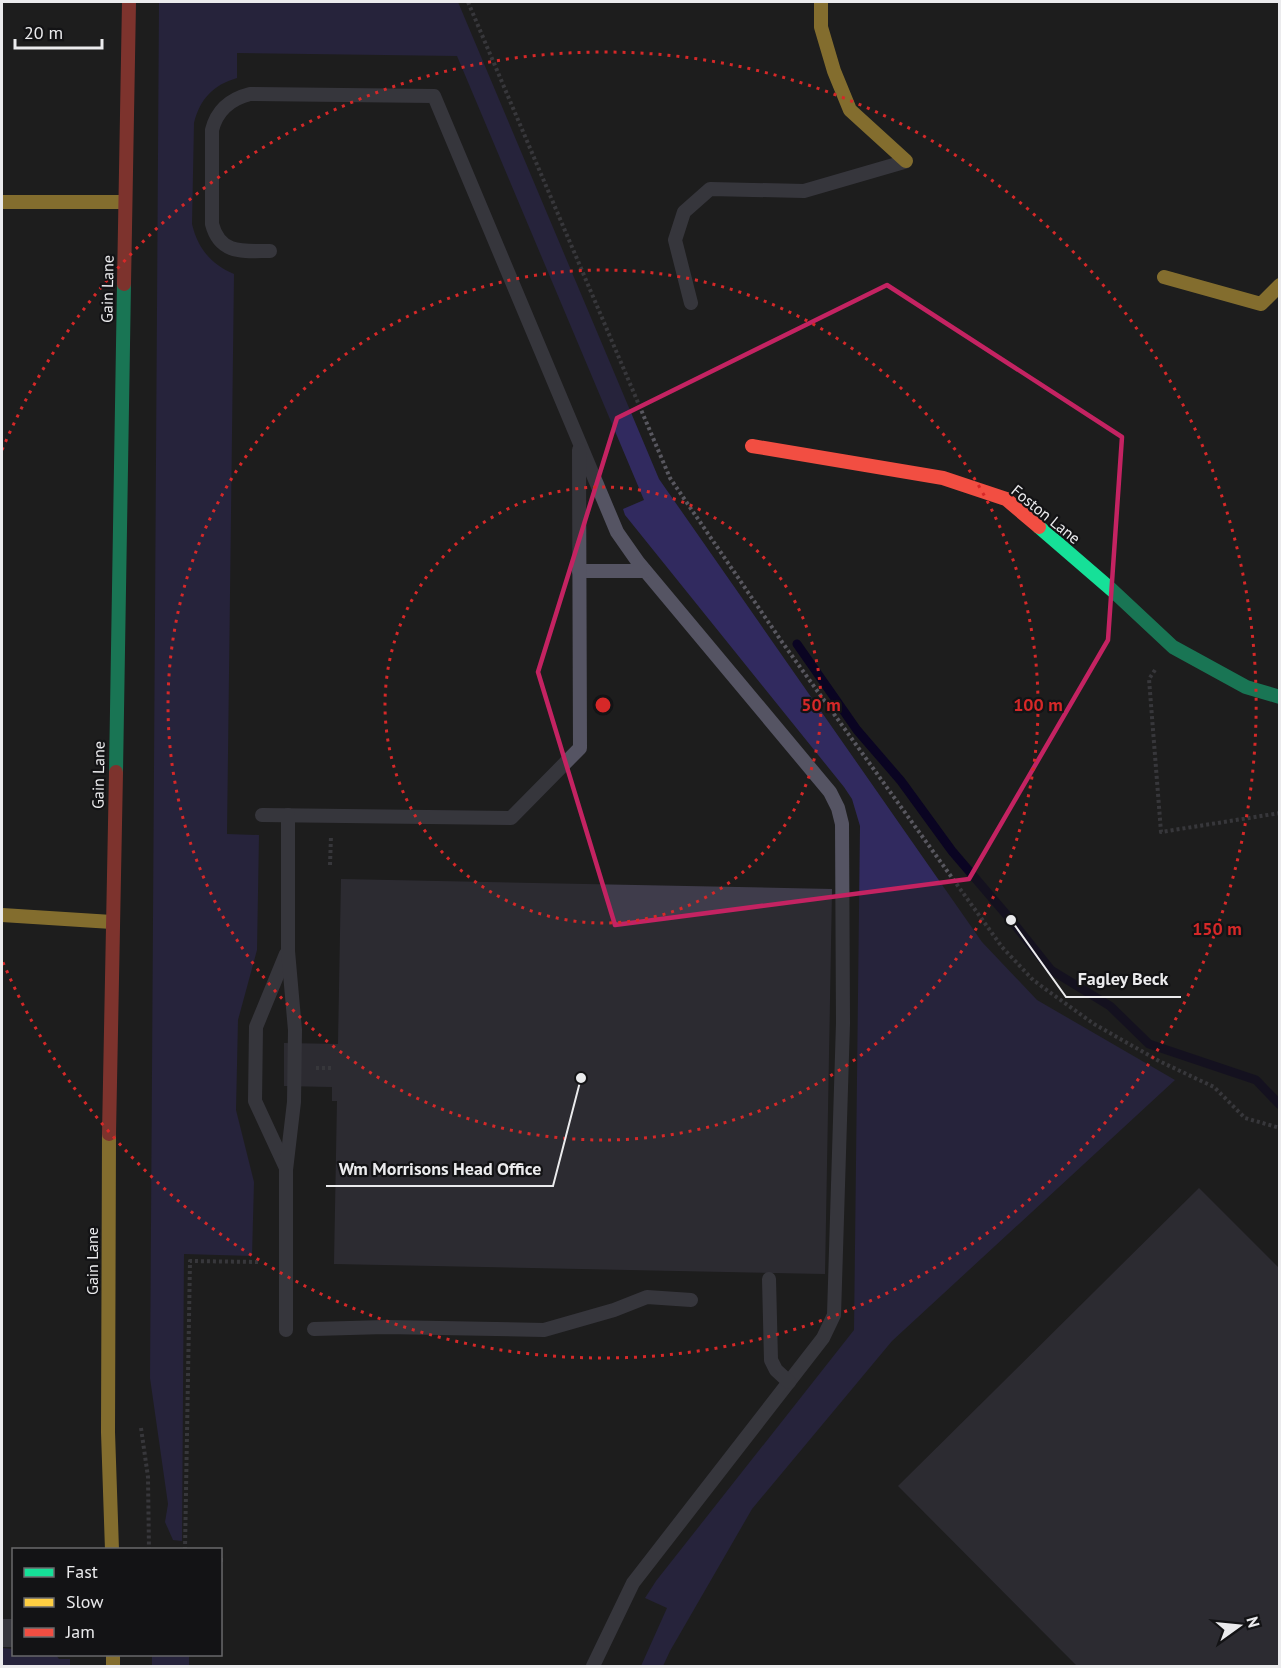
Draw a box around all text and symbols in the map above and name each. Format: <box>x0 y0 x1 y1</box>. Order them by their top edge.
scale bar <box>15 12 102 50</box>
text: 20 m <box>24 21 63 44</box>
street label: Gain Lane <box>96 255 118 323</box>
street label: Foston Lane <box>1007 480 1085 548</box>
text: 50 m <box>801 693 841 716</box>
text: 100 m <box>1013 693 1063 716</box>
centre of rings <box>593 695 613 715</box>
street label: Gain Lane <box>87 741 109 809</box>
text: 150 m <box>1192 917 1242 940</box>
callout: Fagley Beck <box>1066 961 1181 997</box>
text: Fagley Beck <box>1078 967 1169 990</box>
callout: Wm Morrisons Head Office <box>326 1150 553 1186</box>
text: Wm Morrisons Head Office <box>339 1157 541 1180</box>
street label: Gain Lane <box>82 1227 102 1295</box>
legend <box>12 1548 222 1656</box>
text: Fast <box>66 1560 98 1583</box>
text: Slow <box>66 1590 104 1613</box>
north arrow <box>1209 1596 1269 1656</box>
text: N <box>1242 1614 1265 1630</box>
text: Jam <box>65 1620 95 1643</box>

